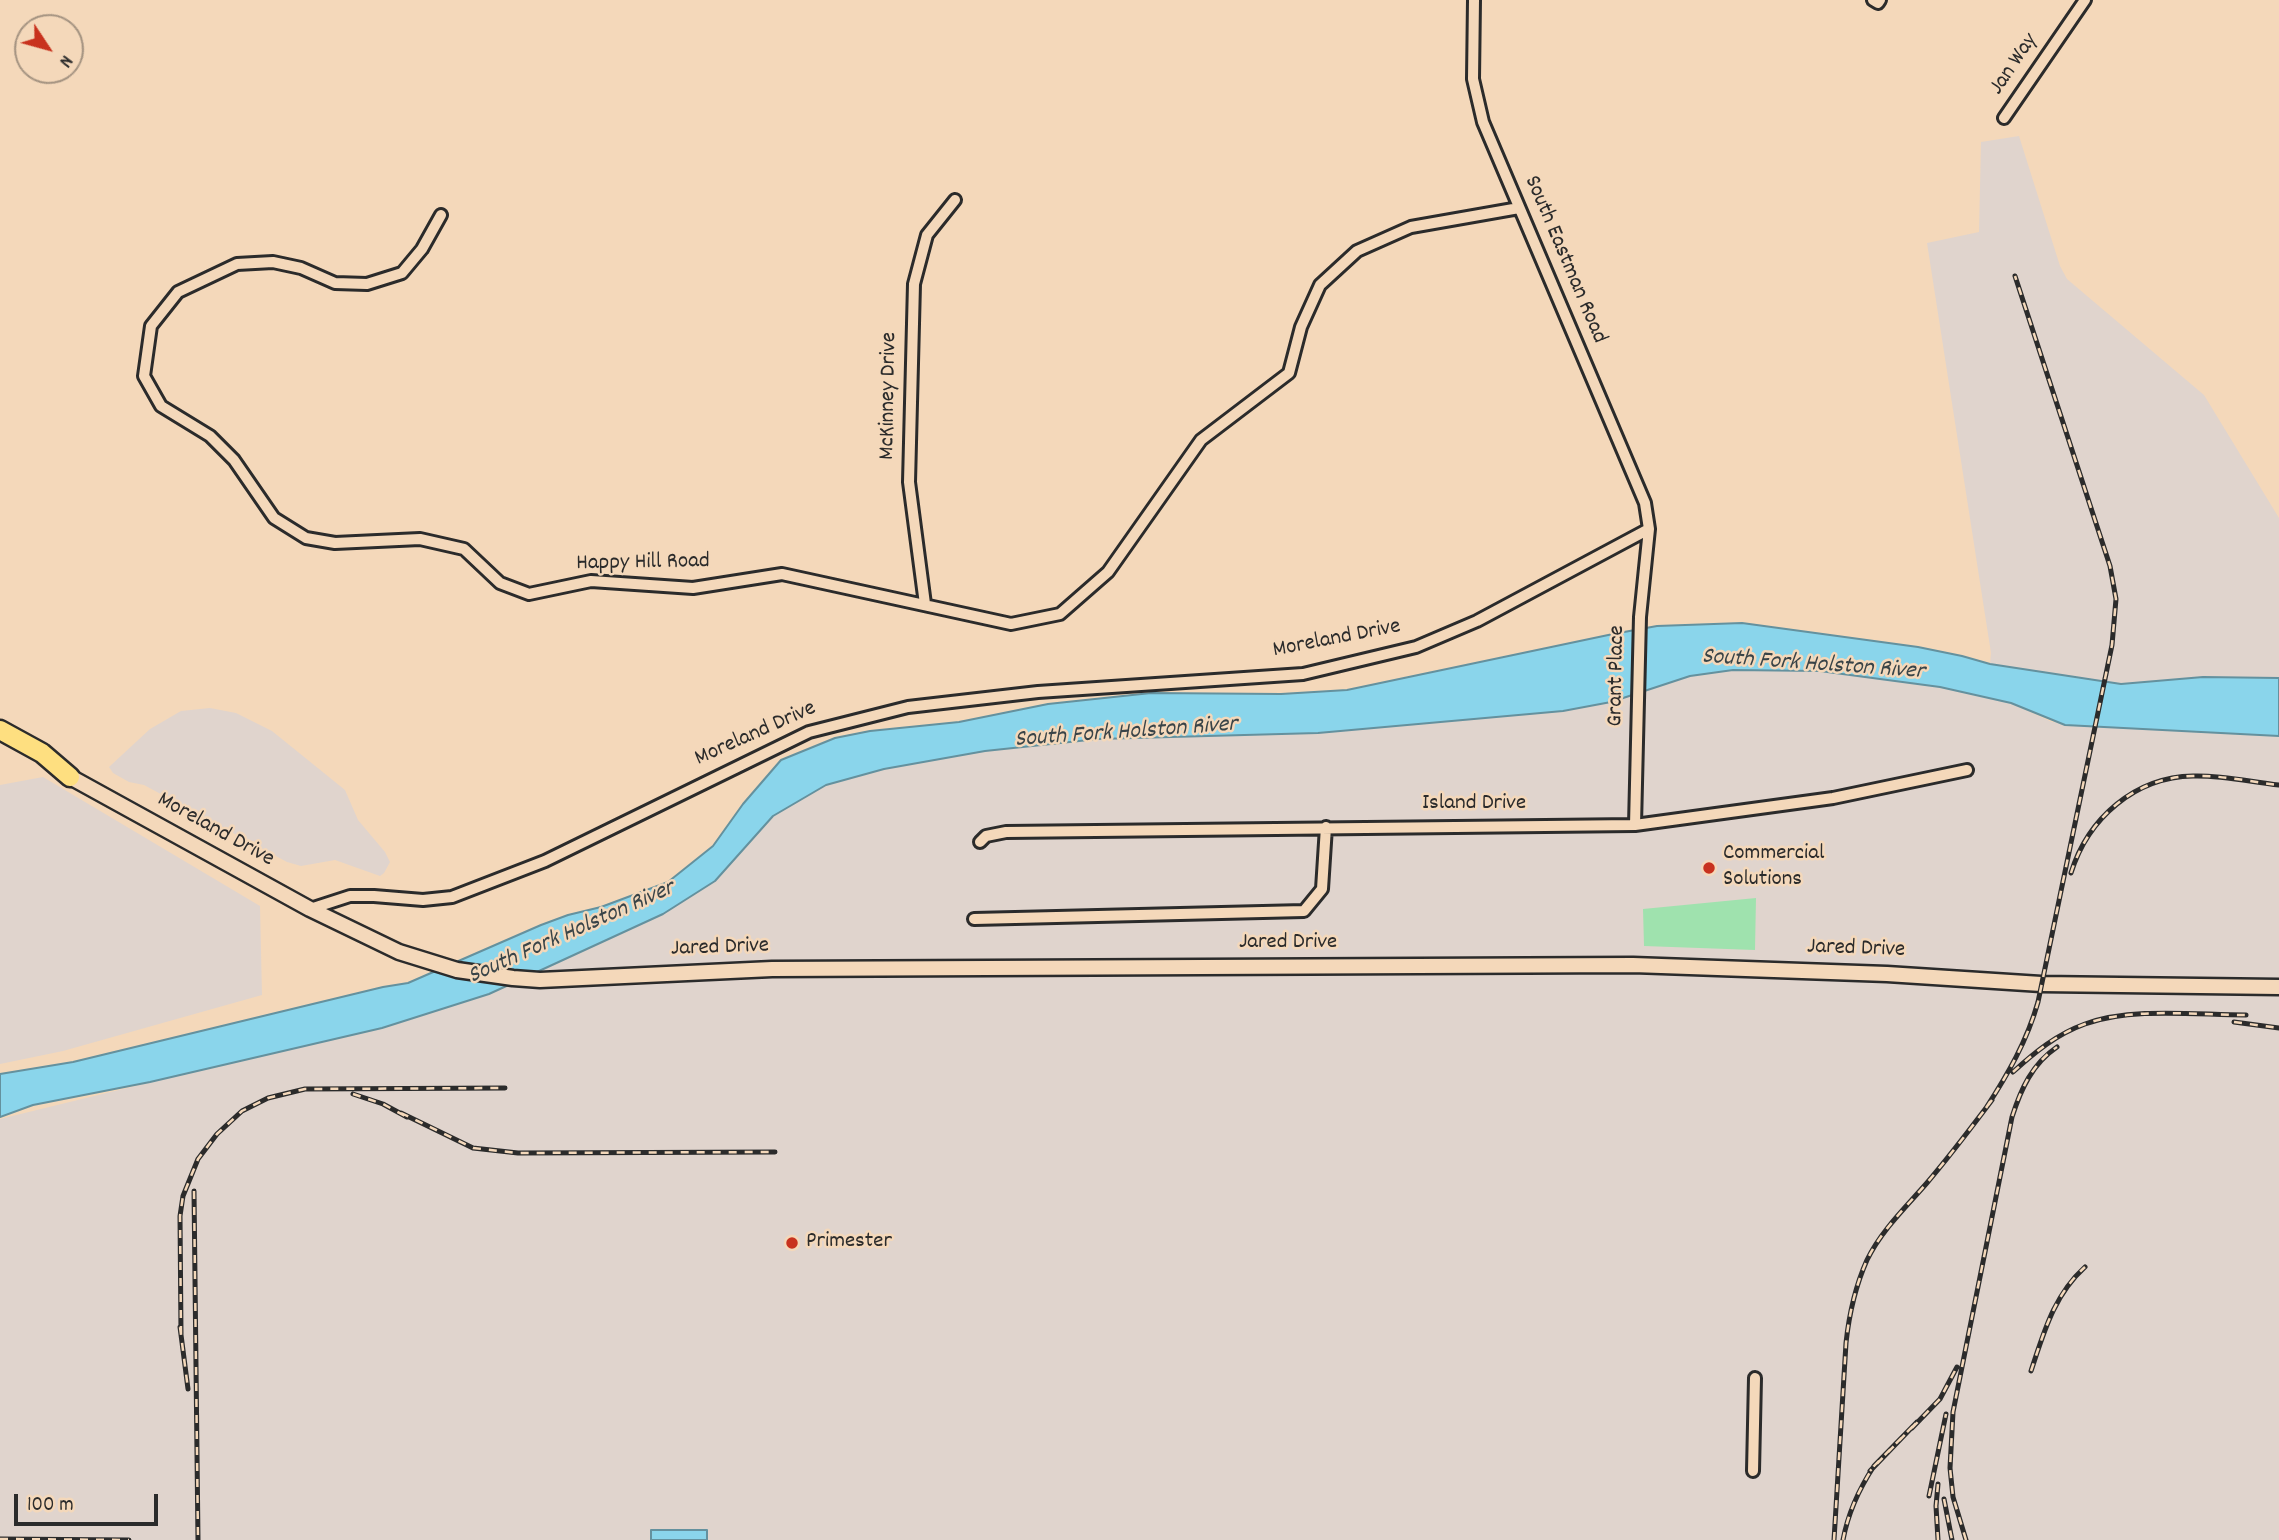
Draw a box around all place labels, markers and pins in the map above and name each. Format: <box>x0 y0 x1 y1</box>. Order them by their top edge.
place label: Commercial Solutions <box>1723 841 1825 895</box>
marker: Commercial Solutions <box>1701 860 1717 876</box>
place label: Primester <box>806 1229 892 1257</box>
marker: Primester <box>784 1235 800 1251</box>

